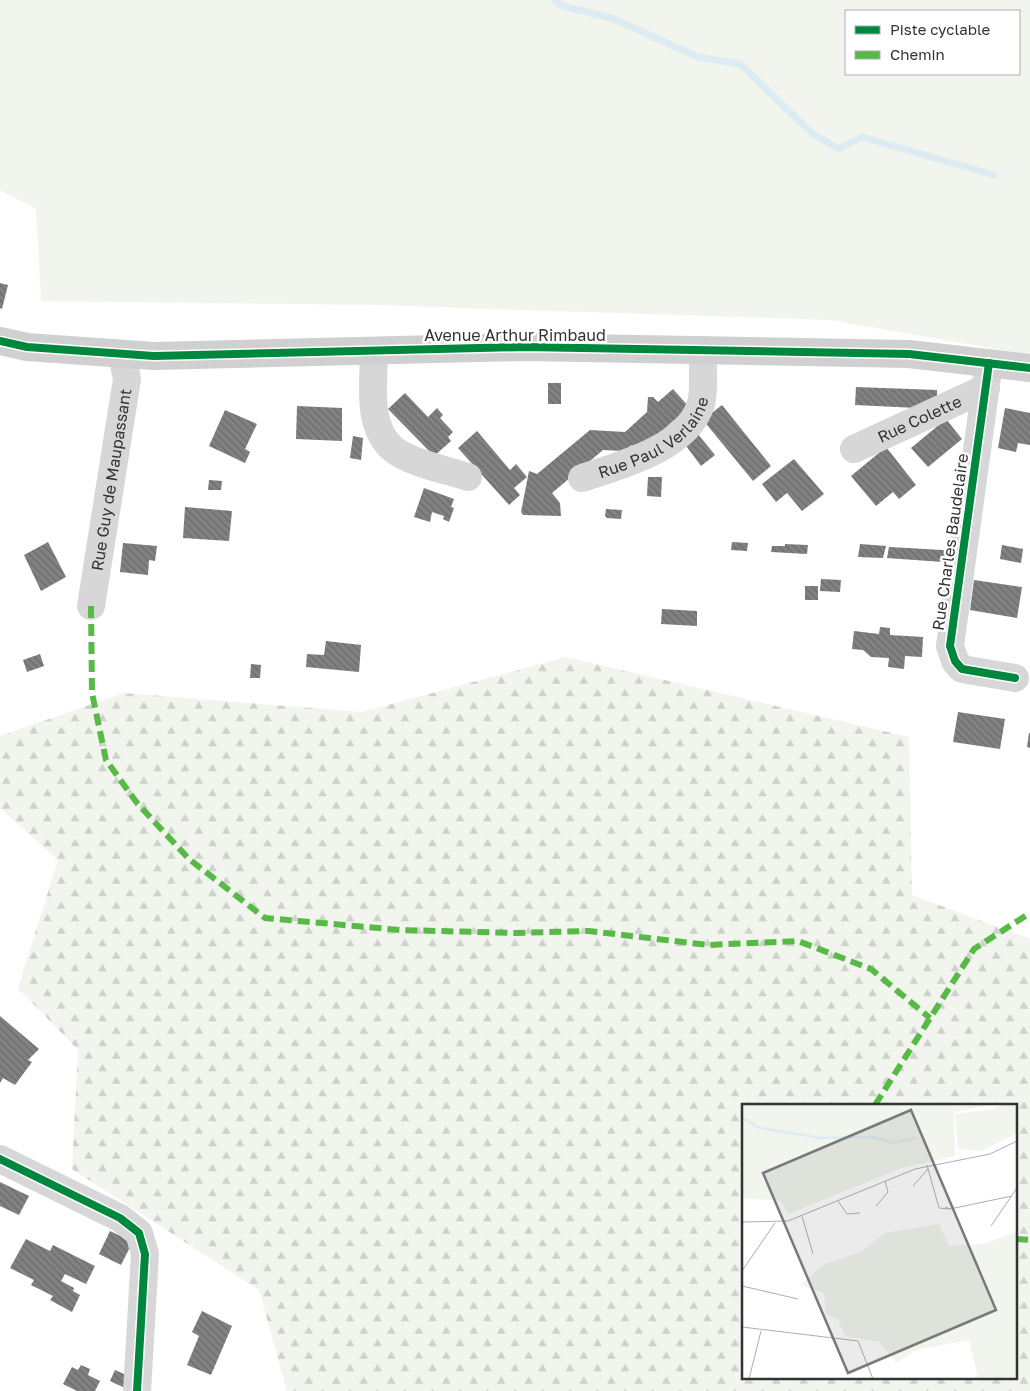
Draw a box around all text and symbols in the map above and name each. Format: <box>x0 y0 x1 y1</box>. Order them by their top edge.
legend <box>845 10 1020 75</box>
text: Piste cyclable <box>890 20 991 38</box>
text: Chemin <box>890 45 945 63</box>
street label: Avenue Arthur Rimbaud <box>424 325 606 345</box>
street label: Rue Guy de Maupassant <box>87 387 135 572</box>
street label: Rue Colette <box>874 391 965 447</box>
street label: Rue Paul Verlaine <box>596 395 712 482</box>
street label: Rue Charles Baudelaire <box>928 452 972 632</box>
inset map <box>742 1104 1018 1378</box>

